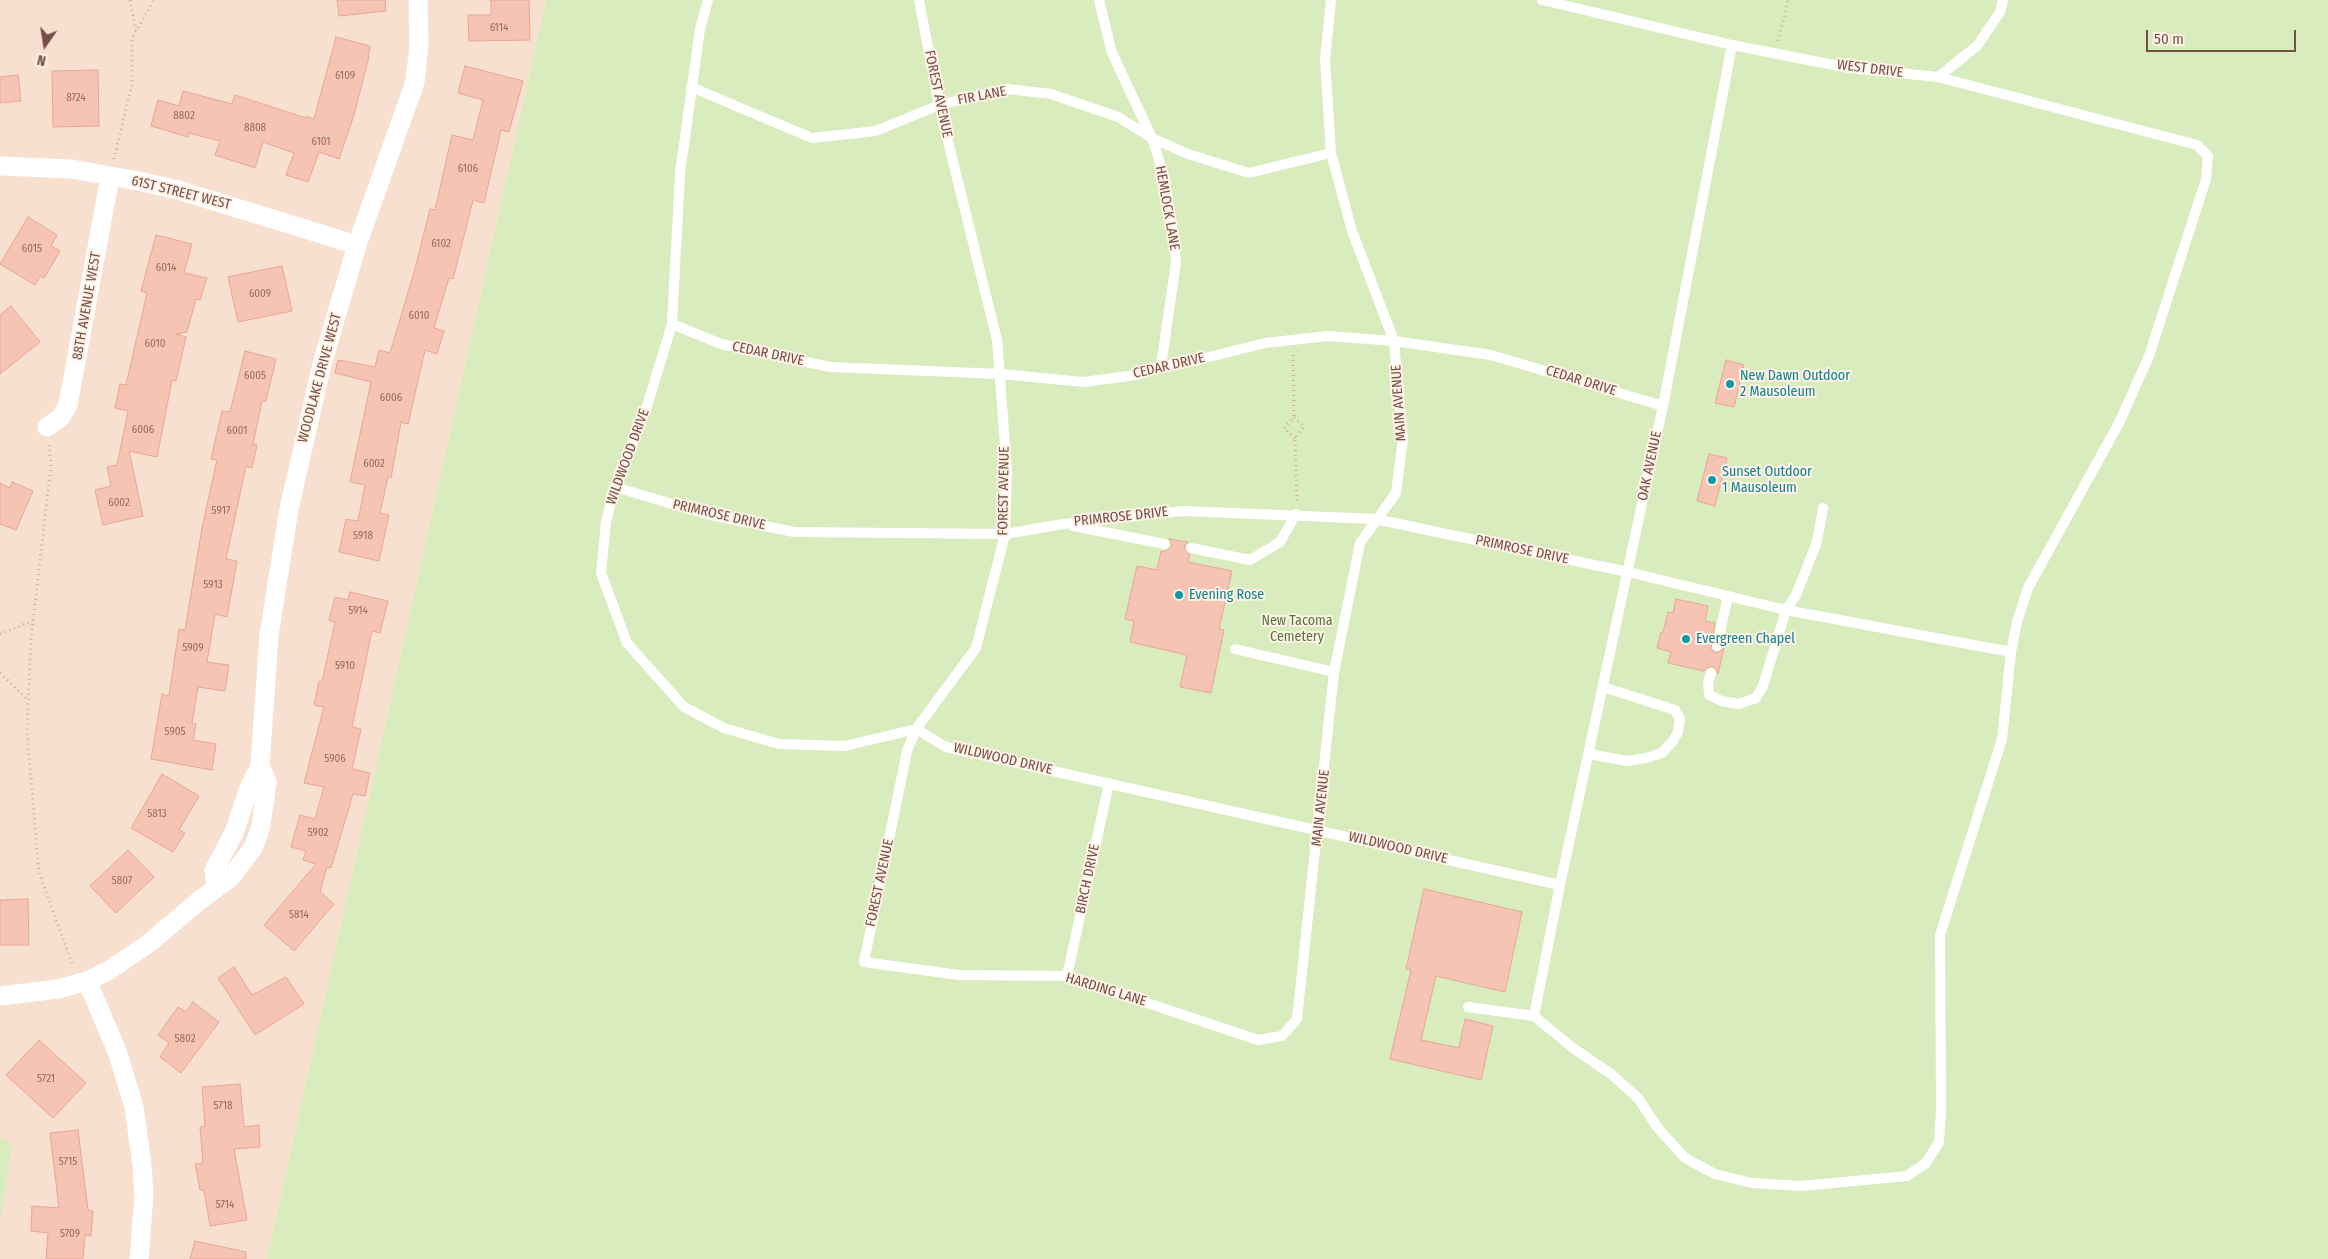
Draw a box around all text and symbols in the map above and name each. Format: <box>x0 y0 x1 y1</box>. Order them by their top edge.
north arrow <box>20 20 70 70</box>
scale bar <box>2148 20 2298 52</box>
house number: 6114 <box>490 21 508 35</box>
text: 50 m <box>2154 30 2184 48</box>
street label: FOREST AVENUE <box>920 49 956 139</box>
text: N <box>36 51 48 69</box>
street label: WEST DRIVE <box>1836 57 1904 81</box>
house number: 6109 <box>335 69 355 83</box>
street label: FIR LANE <box>956 83 1008 109</box>
house number: 8724 <box>66 91 86 105</box>
house number: 8802 <box>173 109 195 123</box>
house number: 8808 <box>244 121 266 135</box>
house number: 6101 <box>312 135 330 149</box>
house number: 6106 <box>458 162 478 176</box>
street label: HEMLOCK LANE <box>1151 164 1183 252</box>
street label: 61ST STREET WEST <box>130 173 232 213</box>
house number: 6102 <box>431 237 451 251</box>
house number: 6015 <box>22 242 42 256</box>
street label: 88TH AVENUE WEST <box>69 251 105 361</box>
house number: 6014 <box>156 261 176 275</box>
house number: 6009 <box>249 287 271 301</box>
house number: 6010 <box>409 309 429 323</box>
street label: WOODLAKE DRIVE WEST <box>295 311 345 445</box>
house number: 6010 <box>145 337 165 351</box>
street label: CEDAR DRIVE <box>731 338 805 370</box>
street label: CEDAR DRIVE <box>1132 350 1206 382</box>
street label: CEDAR DRIVE <box>1544 362 1618 400</box>
street label: MAIN AVENUE <box>1388 364 1410 442</box>
place label: New Dawn Outdoor 2 Mausoleum <box>1740 368 1850 401</box>
house number: 6005 <box>244 369 266 383</box>
marker: New Dawn Outdoor 2 Mausoleum <box>1724 378 1736 390</box>
house number: 6006 <box>380 391 402 405</box>
street label: WILDWOOD DRIVE <box>603 407 653 507</box>
house number: 6006 <box>132 423 154 437</box>
house number: 6001 <box>227 424 247 438</box>
street label: OAK AVENUE <box>1634 430 1666 502</box>
street label: FOREST AVENUE <box>995 446 1013 536</box>
house number: 6002 <box>363 457 385 471</box>
place label: Sunset Outdoor 1 Mausoleum <box>1722 464 1812 497</box>
marker: Sunset Outdoor 1 Mausoleum <box>1706 474 1718 486</box>
house number: 6002 <box>108 496 130 510</box>
street label: PRIMROSE DRIVE <box>671 496 767 534</box>
house number: 5917 <box>212 504 230 518</box>
street label: PRIMROSE DRIVE <box>1073 504 1169 530</box>
house number: 5918 <box>353 529 373 543</box>
street label: PRIMROSE DRIVE <box>1474 532 1570 568</box>
house number: 5913 <box>203 578 223 592</box>
place label: Evening Rose <box>1189 587 1264 603</box>
marker: Evening Rose <box>1173 589 1185 601</box>
house number: 5914 <box>348 604 368 618</box>
park label: New Tacoma Cemetery <box>1261 613 1333 646</box>
place label: Evergreen Chapel <box>1696 631 1795 647</box>
marker: Evergreen Chapel <box>1680 633 1692 645</box>
house number: 5909 <box>182 641 204 655</box>
house number: 5910 <box>335 659 355 673</box>
house number: 5905 <box>164 725 186 739</box>
street label: WILDWOOD DRIVE <box>952 739 1054 779</box>
house number: 5906 <box>324 752 346 766</box>
street label: MAIN AVENUE <box>1309 769 1333 847</box>
house number: 5813 <box>147 807 167 821</box>
house number: 5902 <box>308 826 328 840</box>
street label: WILDWOOD DRIVE <box>1347 828 1449 868</box>
street label: FOREST AVENUE <box>862 838 898 928</box>
street label: BIRCH DRIVE <box>1072 843 1104 915</box>
house number: 5807 <box>112 874 132 888</box>
house number: 5814 <box>289 908 309 922</box>
street label: HARDING LANE <box>1064 970 1148 1010</box>
house number: 5802 <box>174 1032 196 1046</box>
house number: 5721 <box>37 1072 55 1086</box>
house number: 5718 <box>214 1099 232 1113</box>
house number: 5715 <box>59 1155 77 1169</box>
house number: 5714 <box>216 1198 234 1212</box>
house number: 5709 <box>60 1227 80 1241</box>

